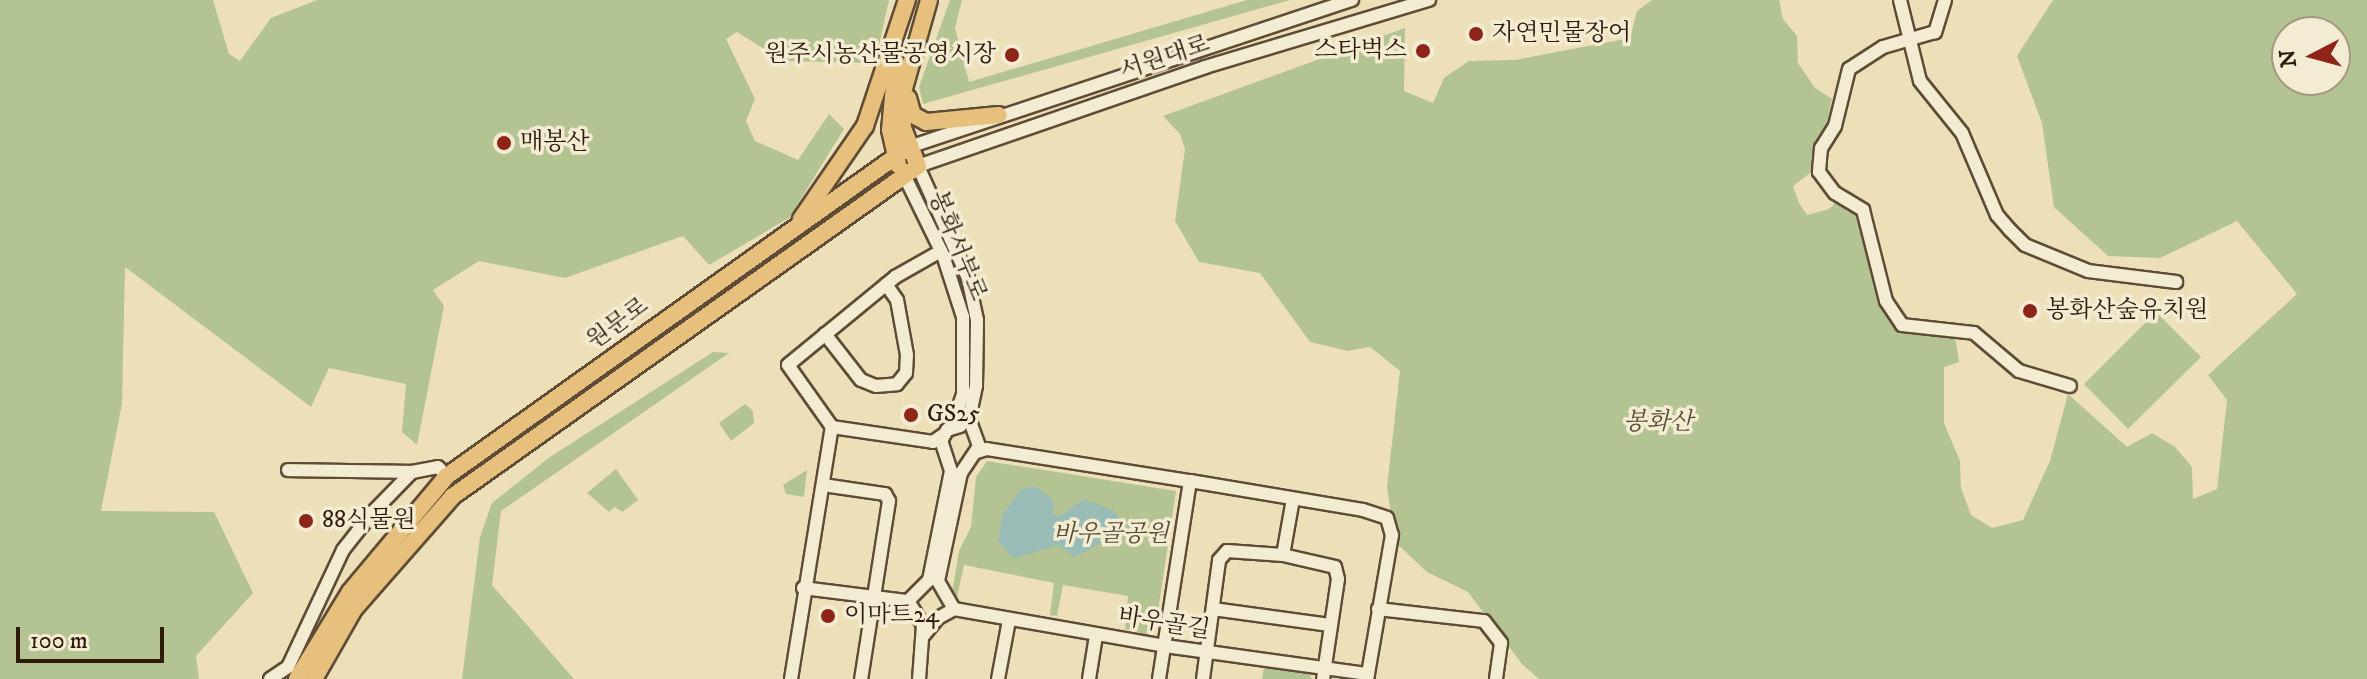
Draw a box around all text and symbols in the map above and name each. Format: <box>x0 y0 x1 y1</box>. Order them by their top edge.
north arrow <box>2271 16 2351 96</box>
place label: 자연민물장어 <box>1492 20 1631 48</box>
marker: 자연민물장어 <box>1467 25 1485 43</box>
street label: 서원대로 <box>1116 30 1214 86</box>
place label: 스타벅스 <box>1314 37 1407 65</box>
place label: 원주시농산물공영시장 <box>764 41 996 69</box>
marker: 스타벅스 <box>1414 42 1432 60</box>
marker: 원주시농산물공영시장 <box>1003 46 1021 64</box>
text: N <box>2274 48 2303 69</box>
place label: 매봉산 <box>520 129 590 157</box>
marker: 매봉산 <box>495 134 513 152</box>
street label: 봉화서부로 <box>922 187 992 305</box>
street label: 원문로 <box>581 292 655 356</box>
place label: 봉화산숲유치원 <box>2046 297 2208 325</box>
marker: 봉화산숲유치원 <box>2021 302 2039 320</box>
place label: GS25 <box>927 401 980 429</box>
marker: GS25 <box>902 406 920 424</box>
park label: 봉화산 <box>1623 409 1693 437</box>
place label: 88식물원 <box>322 507 416 535</box>
marker: 88식물원 <box>297 512 315 530</box>
park label: 바우골공원 <box>1053 521 1169 549</box>
place label: 이마트24 <box>844 602 939 630</box>
street label: 바우골길 <box>1116 603 1212 645</box>
marker: 이마트24 <box>819 607 837 625</box>
scale bar <box>20 611 168 661</box>
text: 100 m <box>30 626 88 656</box>

